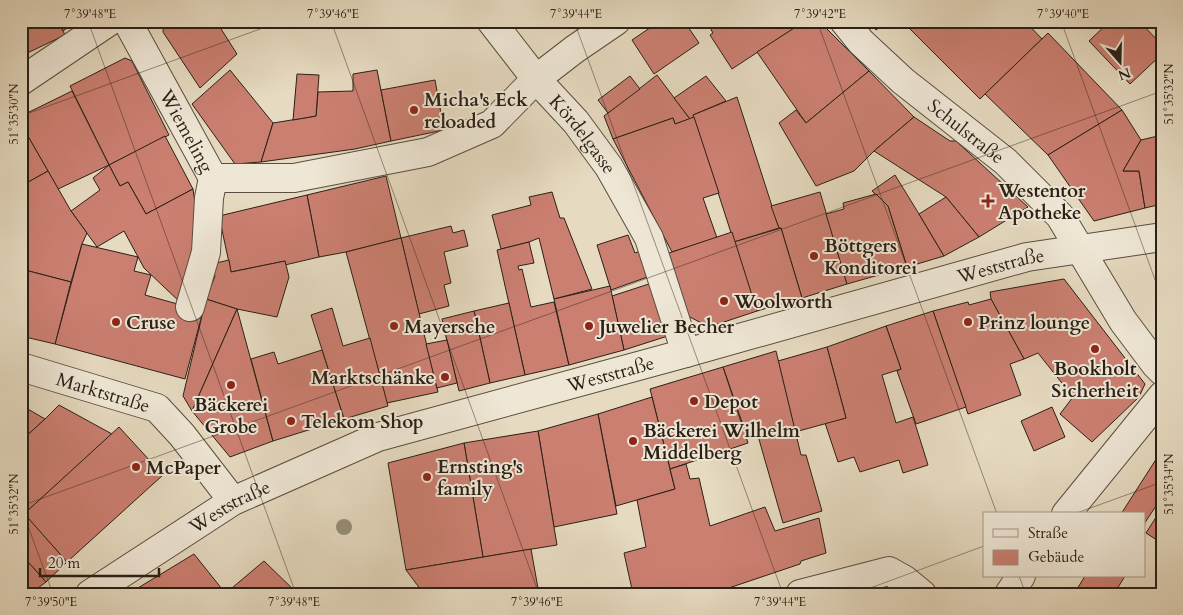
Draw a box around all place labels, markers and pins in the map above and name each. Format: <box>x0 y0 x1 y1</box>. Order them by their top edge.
place label: Micha's Eck reloaded <box>424 87 528 135</box>
marker: Micha's Eck reloaded <box>408 104 420 116</box>
place label: Westentor Apotheke <box>997 178 1086 226</box>
marker: Westentor Apotheke <box>982 195 994 207</box>
place label: Böttgers Konditorei <box>824 233 917 281</box>
marker: Böttgers Konditorei <box>808 250 820 262</box>
place label: Woolworth <box>733 289 833 315</box>
marker: Woolworth <box>718 295 730 307</box>
place label: Cruse <box>126 310 176 336</box>
place label: Prinz lounge <box>978 310 1090 336</box>
place label: Mayersche <box>404 314 495 340</box>
place label: Juwelier Becher <box>596 314 734 340</box>
marker: Cruse <box>110 316 122 328</box>
marker: Prinz lounge <box>962 316 974 328</box>
marker: Mayersche <box>388 320 400 332</box>
marker: Juwelier Becher <box>583 320 595 332</box>
marker: Bookholt Sicherheit <box>1089 343 1101 355</box>
place label: Bookholt Sicherheit <box>1051 356 1139 404</box>
place label: Marktschänke <box>311 365 435 391</box>
marker: Marktschänke <box>439 371 451 383</box>
marker: Bäckerei Grobe <box>225 379 237 391</box>
place label: Depot <box>704 389 758 415</box>
place label: Bäckerei Grobe <box>194 392 268 440</box>
marker: Depot <box>688 395 700 407</box>
place label: Telekom Shop <box>301 409 424 435</box>
marker: Telekom Shop <box>285 415 297 427</box>
place label: Bäckerei Wilhelm Middelberg <box>643 418 801 466</box>
marker: Bäckerei Wilhelm Middelberg <box>627 435 639 447</box>
place label: Ernsting's family <box>437 454 523 502</box>
place label: McPaper <box>146 455 221 481</box>
marker: McPaper <box>130 461 142 473</box>
marker: Ernsting's family <box>421 471 433 483</box>

